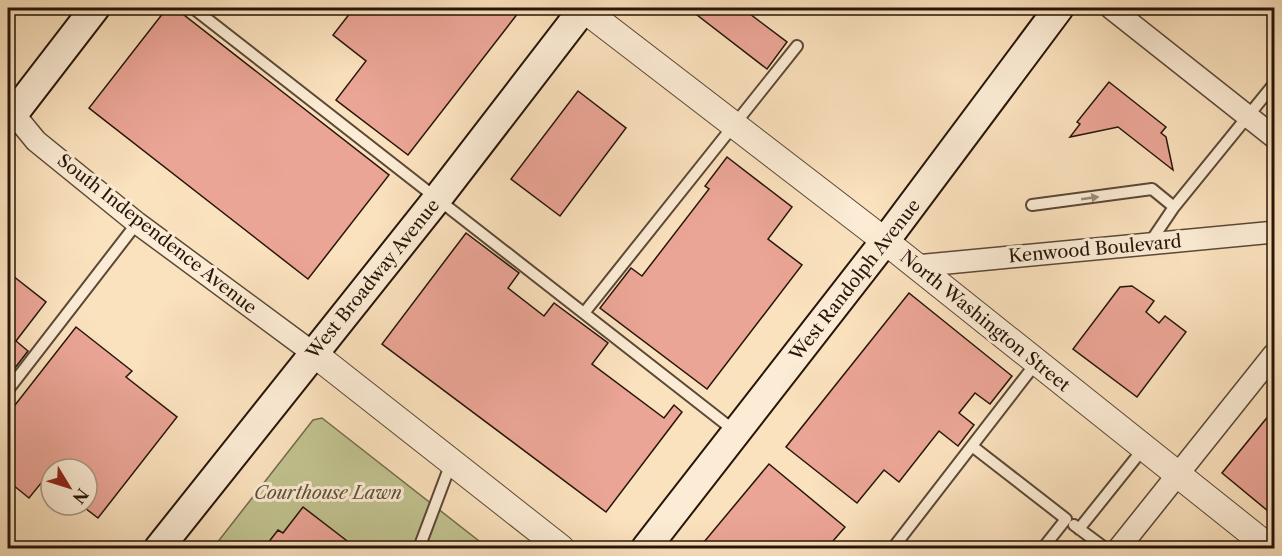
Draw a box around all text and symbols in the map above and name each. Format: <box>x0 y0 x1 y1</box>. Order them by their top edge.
street label: South Independence Avenue <box>53 149 261 319</box>
one-way arrow <box>1080 193 1099 202</box>
street label: West Broadway Avenue <box>301 195 444 364</box>
street label: West Randolph Avenue <box>785 195 925 366</box>
street label: Kenwood Boulevard <box>1008 230 1182 268</box>
street label: North Washington Street <box>896 246 1075 397</box>
north arrow <box>39 457 99 517</box>
park label: Courthouse Lawn <box>254 482 402 504</box>
text: N <box>69 485 93 508</box>

